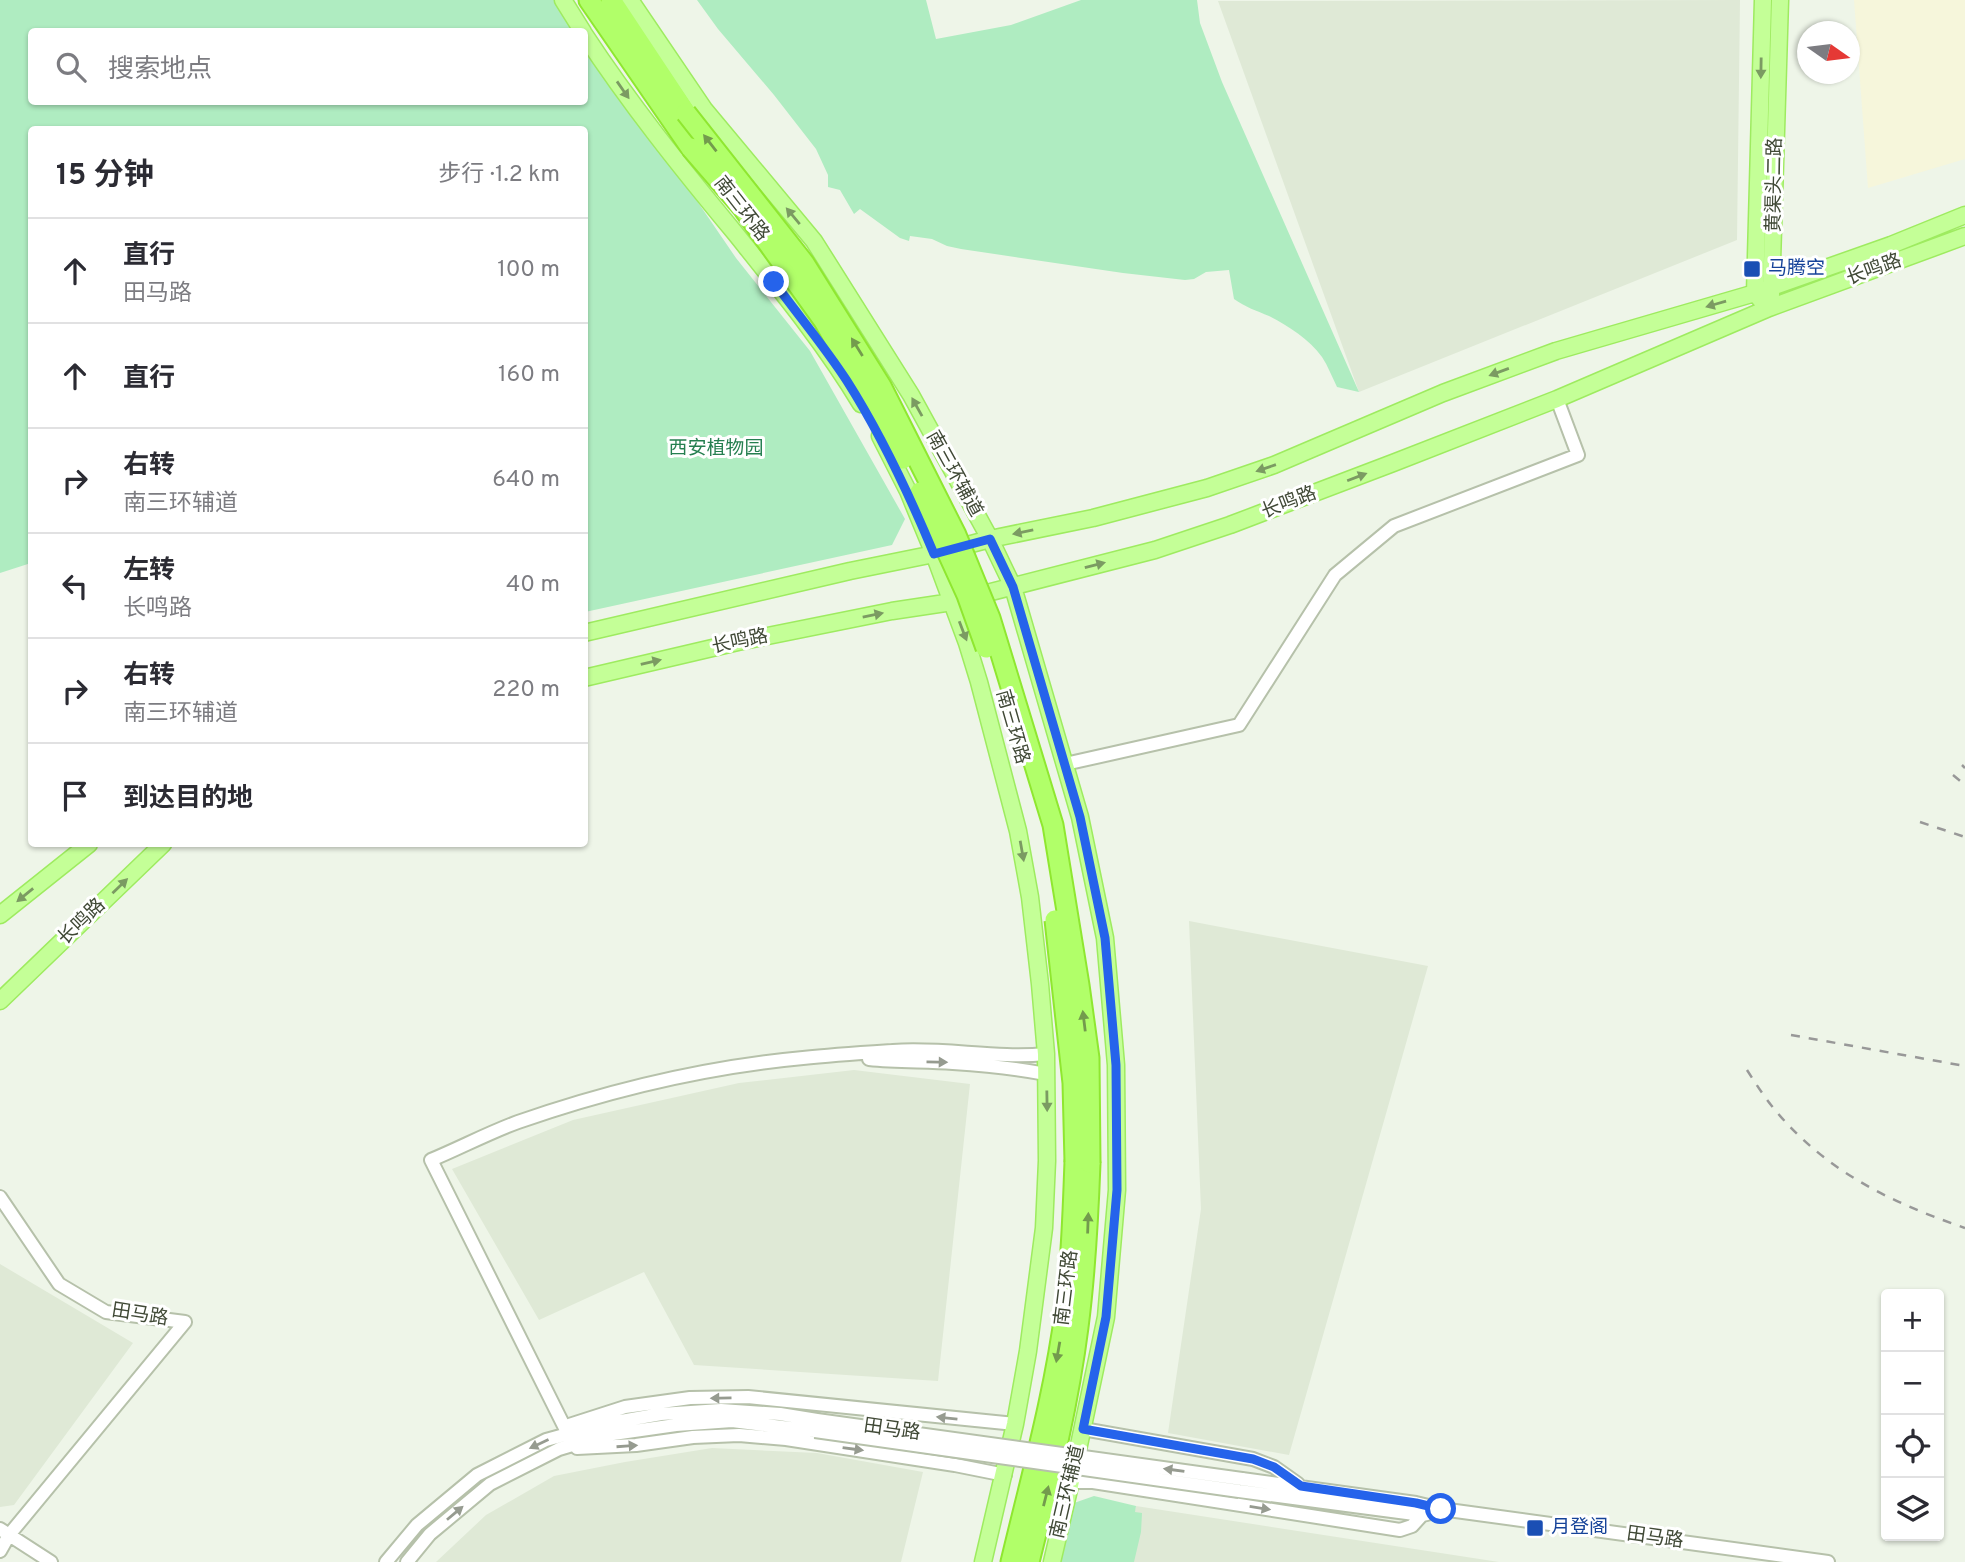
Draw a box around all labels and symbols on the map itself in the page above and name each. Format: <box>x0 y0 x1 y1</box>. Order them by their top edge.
north arrow <box>1797 21 1860 84</box>
one-way arrow <box>1755 57 1767 79</box>
one-way arrow <box>616 81 630 99</box>
one-way arrow <box>702 134 717 152</box>
street label: 黄渠头二路 <box>1762 137 1788 233</box>
street label: 南三环路 <box>708 172 774 246</box>
one-way arrow <box>785 207 801 225</box>
street label: 长鸣路 <box>1843 249 1905 291</box>
place label: 马腾空 <box>1768 257 1825 281</box>
marker: 马腾空 <box>1742 259 1762 279</box>
route end <box>758 266 789 297</box>
one-way arrow <box>1706 300 1727 310</box>
one-way arrow <box>850 338 863 357</box>
one-way arrow <box>1489 367 1510 378</box>
one-way arrow <box>911 397 923 416</box>
street label: 南三环辅道 <box>920 427 988 521</box>
park label: 西安植物园 <box>668 437 764 461</box>
one-way arrow <box>1256 462 1277 473</box>
one-way arrow <box>1346 471 1367 482</box>
street label: 长鸣路 <box>1258 482 1320 524</box>
one-way arrow <box>1012 527 1034 538</box>
one-way arrow <box>1084 559 1106 570</box>
one-way arrow <box>862 609 884 620</box>
one-way arrow <box>958 621 969 642</box>
street label: 长鸣路 <box>710 624 770 660</box>
one-way arrow <box>640 656 662 667</box>
street label: 南三环路 <box>990 687 1034 767</box>
one-way arrow <box>1017 840 1028 862</box>
one-way arrow <box>111 877 128 894</box>
one-way arrow <box>17 887 34 902</box>
street label: 长鸣路 <box>53 894 111 950</box>
one-way arrow <box>1078 1010 1089 1032</box>
one-way arrow <box>926 1057 948 1068</box>
one-way arrow <box>1041 1091 1053 1113</box>
one-way arrow <box>1083 1212 1094 1234</box>
street label: 南三环路 <box>1050 1249 1084 1327</box>
street label: 田马路 <box>110 1299 170 1331</box>
one-way arrow <box>1052 1341 1063 1363</box>
one-way arrow <box>710 1392 732 1404</box>
one-way arrow <box>936 1412 958 1423</box>
street label: 田马路 <box>862 1414 922 1446</box>
one-way arrow <box>529 1438 549 1450</box>
one-way arrow <box>616 1440 638 1451</box>
street label: 南三环辅道 <box>1046 1443 1090 1541</box>
one-way arrow <box>842 1444 864 1455</box>
one-way arrow <box>1163 1464 1185 1475</box>
one-way arrow <box>1041 1485 1052 1507</box>
route start <box>1425 1493 1456 1524</box>
one-way arrow <box>1249 1503 1271 1514</box>
one-way arrow <box>445 1506 463 1521</box>
place label: 月登阁 <box>1551 1516 1608 1540</box>
marker: 月登阁 <box>1525 1518 1545 1538</box>
street label: 田马路 <box>1625 1522 1685 1554</box>

